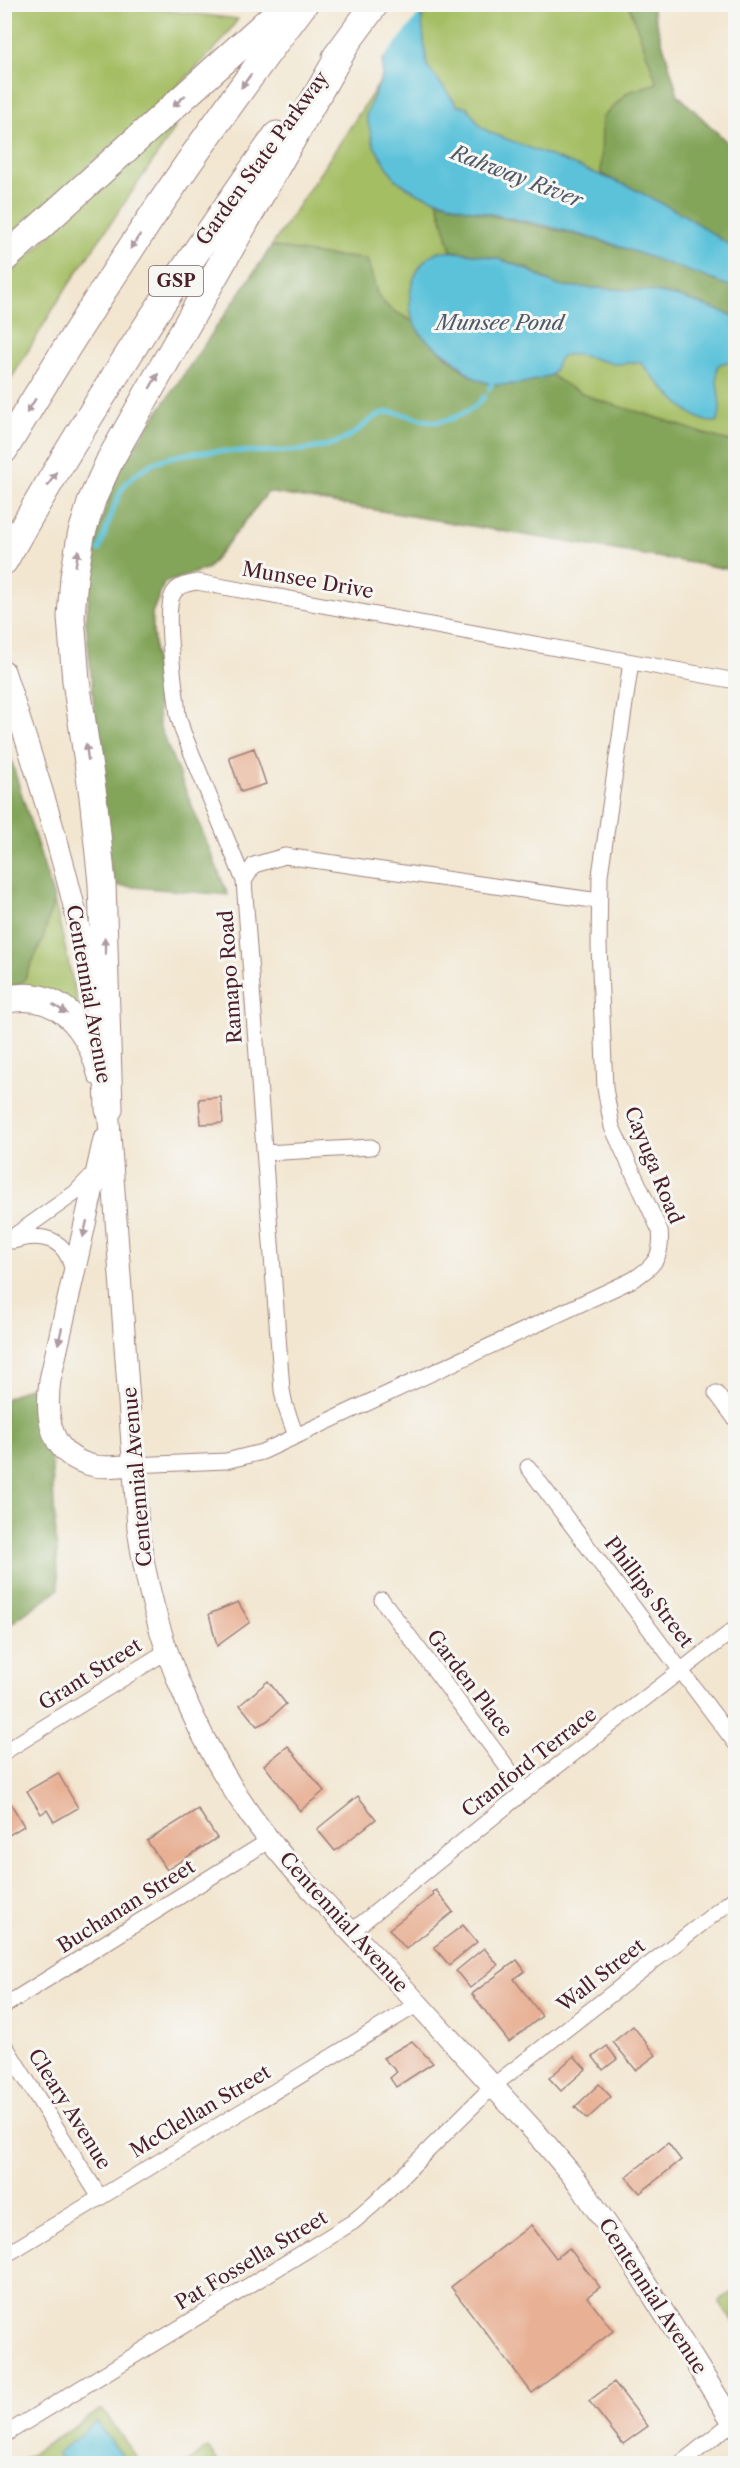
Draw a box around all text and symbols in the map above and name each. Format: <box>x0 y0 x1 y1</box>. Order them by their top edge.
street label: Garden State Parkway <box>191 66 334 250</box>
one-way arrow <box>241 74 253 89</box>
one-way arrow <box>172 94 187 107</box>
water label: Rahway River <box>446 139 587 213</box>
one-way arrow <box>129 233 141 249</box>
road number: GSP <box>149 266 203 296</box>
water label: Munsee Pond <box>433 310 566 335</box>
one-way arrow <box>149 373 160 389</box>
one-way arrow <box>25 398 36 414</box>
one-way arrow <box>46 471 57 487</box>
one-way arrow <box>73 549 82 568</box>
street label: Munsee Drive <box>240 557 376 603</box>
one-way arrow <box>82 742 91 761</box>
street label: Centennial Avenue <box>61 903 117 1085</box>
street label: Ramapo Road <box>213 909 247 1045</box>
one-way arrow <box>100 937 110 956</box>
one-way arrow <box>52 1003 68 1014</box>
street label: Cayuga Road <box>620 1103 688 1227</box>
one-way arrow <box>80 1219 89 1238</box>
one-way arrow <box>55 1327 65 1345</box>
street label: Centennial Avenue <box>117 1386 157 1568</box>
street label: Phillips Street <box>599 1532 699 1652</box>
street label: Garden Place <box>422 1625 518 1741</box>
street label: Grant Street <box>34 1633 146 1715</box>
street label: Cranford Terrace <box>457 1702 601 1822</box>
street label: Centennial Avenue <box>275 1847 413 1997</box>
street label: Buchanan Street <box>53 1854 199 1958</box>
street label: Wall Street <box>552 1933 650 2017</box>
street label: Cleary Avenue <box>23 2044 117 2174</box>
street label: McClellan Street <box>125 2060 275 2162</box>
street label: Pat Fossella Street <box>171 2205 331 2315</box>
street label: Centennial Avenue <box>594 2214 712 2378</box>

